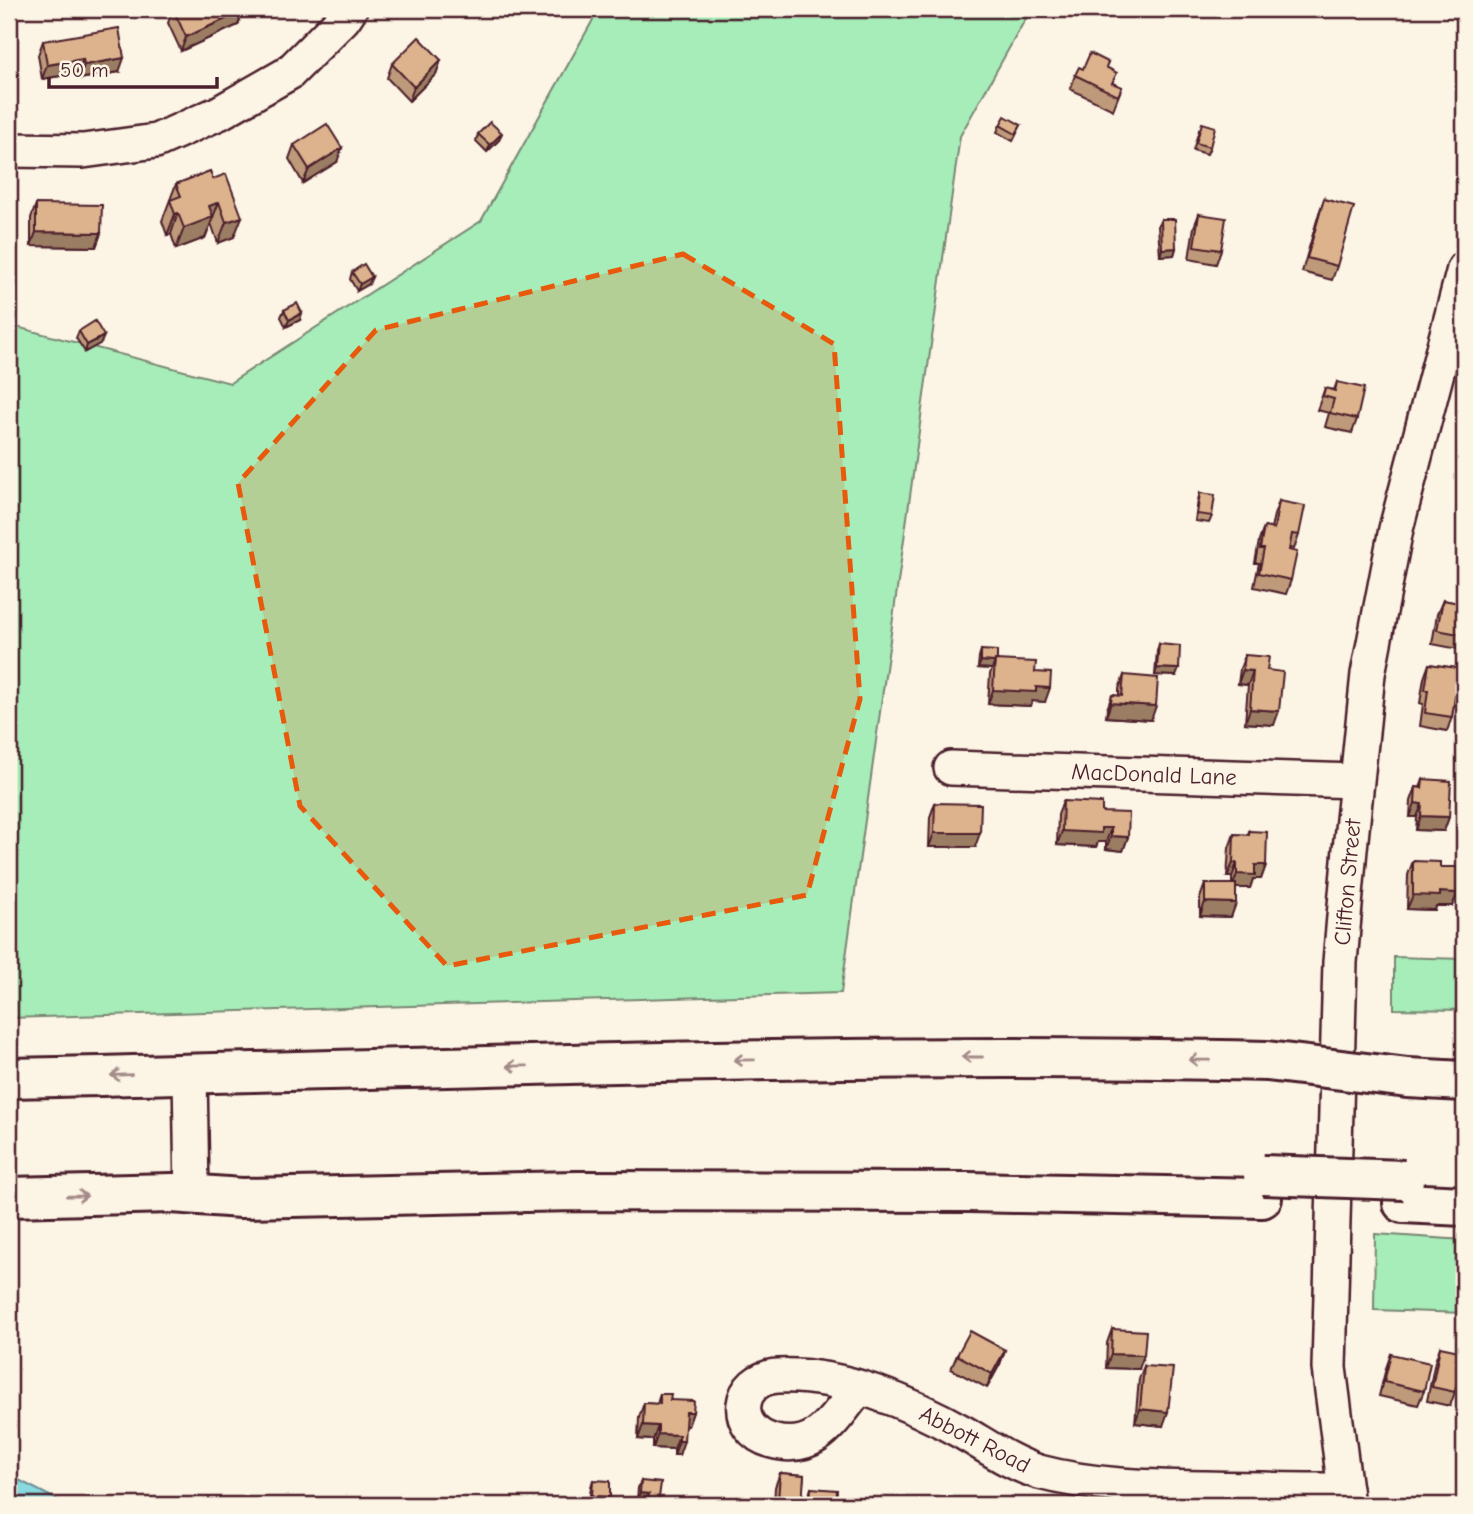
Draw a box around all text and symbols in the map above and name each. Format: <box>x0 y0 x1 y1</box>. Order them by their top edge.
scale bar <box>49 46 217 90</box>
text: 50 m <box>60 58 109 82</box>
street label: MacDonald Lane <box>1071 758 1237 791</box>
street label: Clifton Street <box>1329 816 1367 946</box>
one-way arrow <box>960 1050 983 1064</box>
one-way arrow <box>1188 1053 1211 1066</box>
one-way arrow <box>733 1054 756 1067</box>
one-way arrow <box>505 1059 528 1073</box>
one-way arrow <box>110 1068 133 1081</box>
one-way arrow <box>65 1189 88 1202</box>
street label: Abbott Road <box>915 1400 1035 1479</box>

